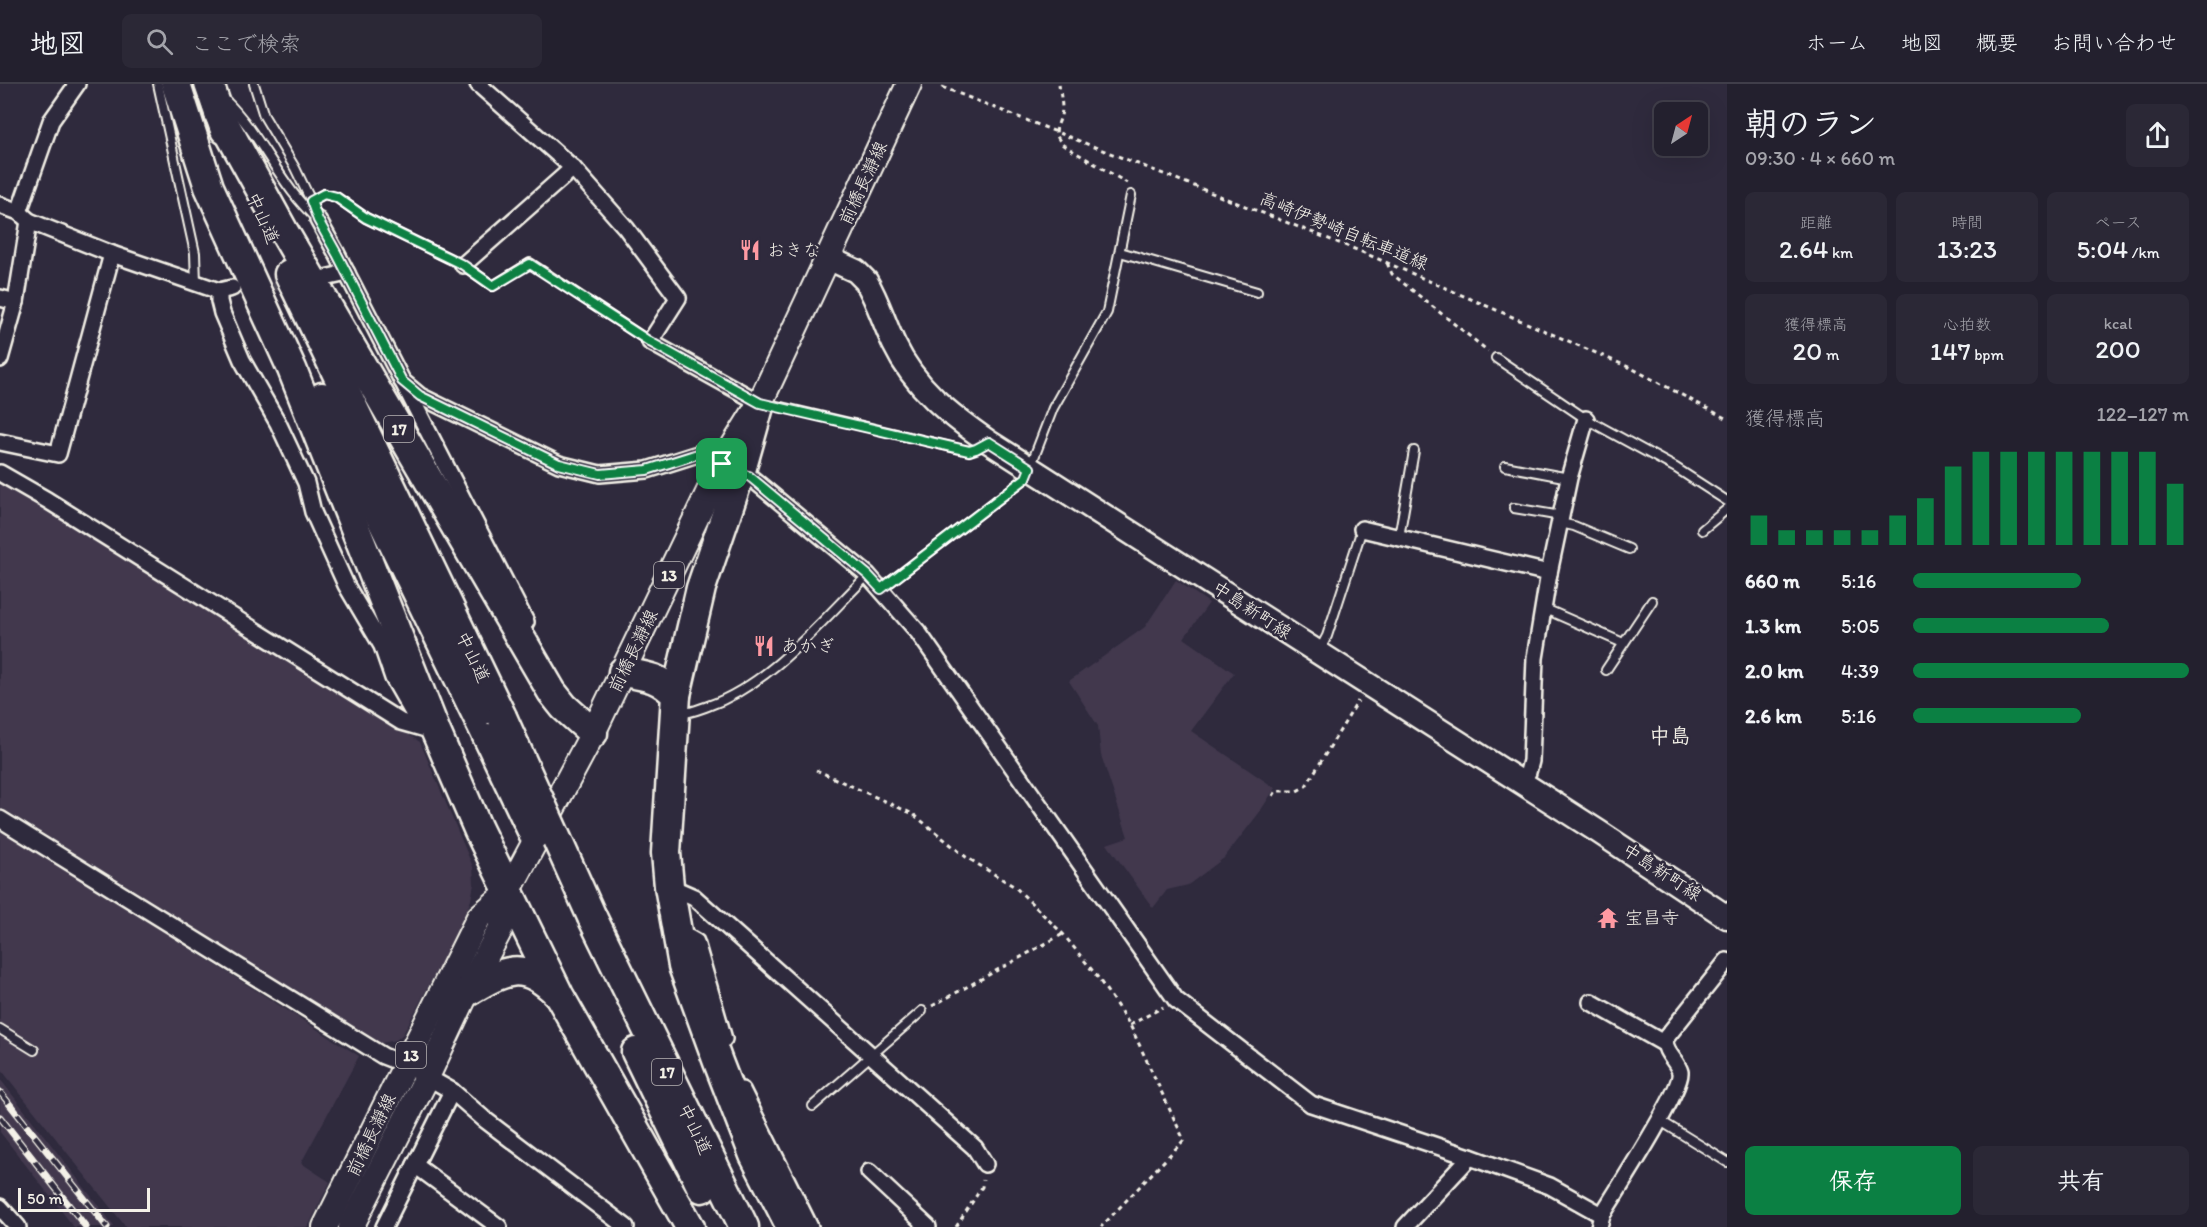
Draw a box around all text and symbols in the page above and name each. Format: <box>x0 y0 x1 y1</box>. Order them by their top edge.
search box <box>122 14 542 68</box>
icon: search <box>143 25 176 58</box>
text: 地図 <box>30 26 86 60</box>
text: ここで検索 <box>191 30 301 57</box>
text: ホーム <box>1806 30 1868 55</box>
text: 地図 <box>1901 30 1943 55</box>
text: 概要 <box>1976 30 2018 55</box>
text: お問い合わせ <box>2051 30 2177 55</box>
north arrow <box>1654 102 1708 156</box>
map controls <box>1654 102 1708 156</box>
text: 朝のラン <box>1745 104 1877 143</box>
button: share <box>2126 104 2189 167</box>
street label: 前橋長瀞線 <box>834 138 892 228</box>
text: 09:30 · 4 × 660 m <box>1745 146 1895 170</box>
street label: 高崎伊勢崎自転車道線 <box>1256 187 1432 275</box>
street label: 中山道 <box>242 189 284 247</box>
text: 距離 <box>1800 213 1832 232</box>
text: 時間 <box>1951 213 1983 232</box>
text: ペース <box>2094 213 2142 232</box>
text: 2.64 <box>1779 233 1828 265</box>
text: 13:23 <box>1937 233 1997 265</box>
text: 5:04 <box>2076 233 2128 265</box>
restaurant icon: おきな <box>738 238 762 262</box>
place label: おきな <box>767 239 821 261</box>
text: km <box>1828 243 1853 262</box>
text: /km <box>2128 243 2160 262</box>
text: kcal <box>2104 314 2132 333</box>
text: 獲得標高 <box>1784 315 1848 334</box>
text: 心拍数 <box>1943 315 1991 334</box>
text: 200 <box>2095 333 2141 365</box>
text: 20 <box>1793 335 1822 367</box>
text: 147 <box>1930 335 1971 367</box>
text: m <box>1822 345 1839 364</box>
text: bpm <box>1971 345 2004 364</box>
text: 122–127 m <box>2096 402 2189 426</box>
text: 獲得標高 <box>1745 406 1825 430</box>
road number: 17 <box>384 416 414 442</box>
pin <box>696 438 747 489</box>
icon: arrive <box>705 447 738 480</box>
road number: 13 <box>654 562 684 588</box>
text: 660 m <box>1745 569 1800 593</box>
text: 5:16 <box>1841 569 1876 593</box>
street label: 中島新町線 <box>1208 576 1296 644</box>
street label: 前橋長瀞線 <box>603 606 663 696</box>
text: 1.3 km <box>1745 614 1801 638</box>
text: 5:05 <box>1841 614 1879 638</box>
street label: 中山道 <box>451 628 495 686</box>
restaurant icon: あかぎ <box>752 634 776 658</box>
place label: あかぎ <box>781 635 835 657</box>
text: 2.0 km <box>1745 659 1804 683</box>
text: 4:39 <box>1841 659 1879 683</box>
text: 2.6 km <box>1745 704 1802 728</box>
text: 5:16 <box>1841 704 1876 728</box>
district label: 中島 <box>1649 723 1691 748</box>
street label: 中島新町線 <box>1618 838 1706 906</box>
temple icon: 宝昌寺 <box>1596 906 1620 930</box>
place label: 宝昌寺 <box>1625 907 1679 929</box>
road number: 13 <box>396 1042 426 1068</box>
road number: 17 <box>652 1059 682 1085</box>
street label: 前橋長瀞線 <box>341 1090 401 1180</box>
street label: 中山道 <box>673 1100 717 1158</box>
button: 保存 <box>1745 1146 1961 1215</box>
button: 共有 <box>1973 1146 2189 1215</box>
scale bar <box>18 1185 150 1212</box>
text: 50 m <box>27 1189 62 1208</box>

